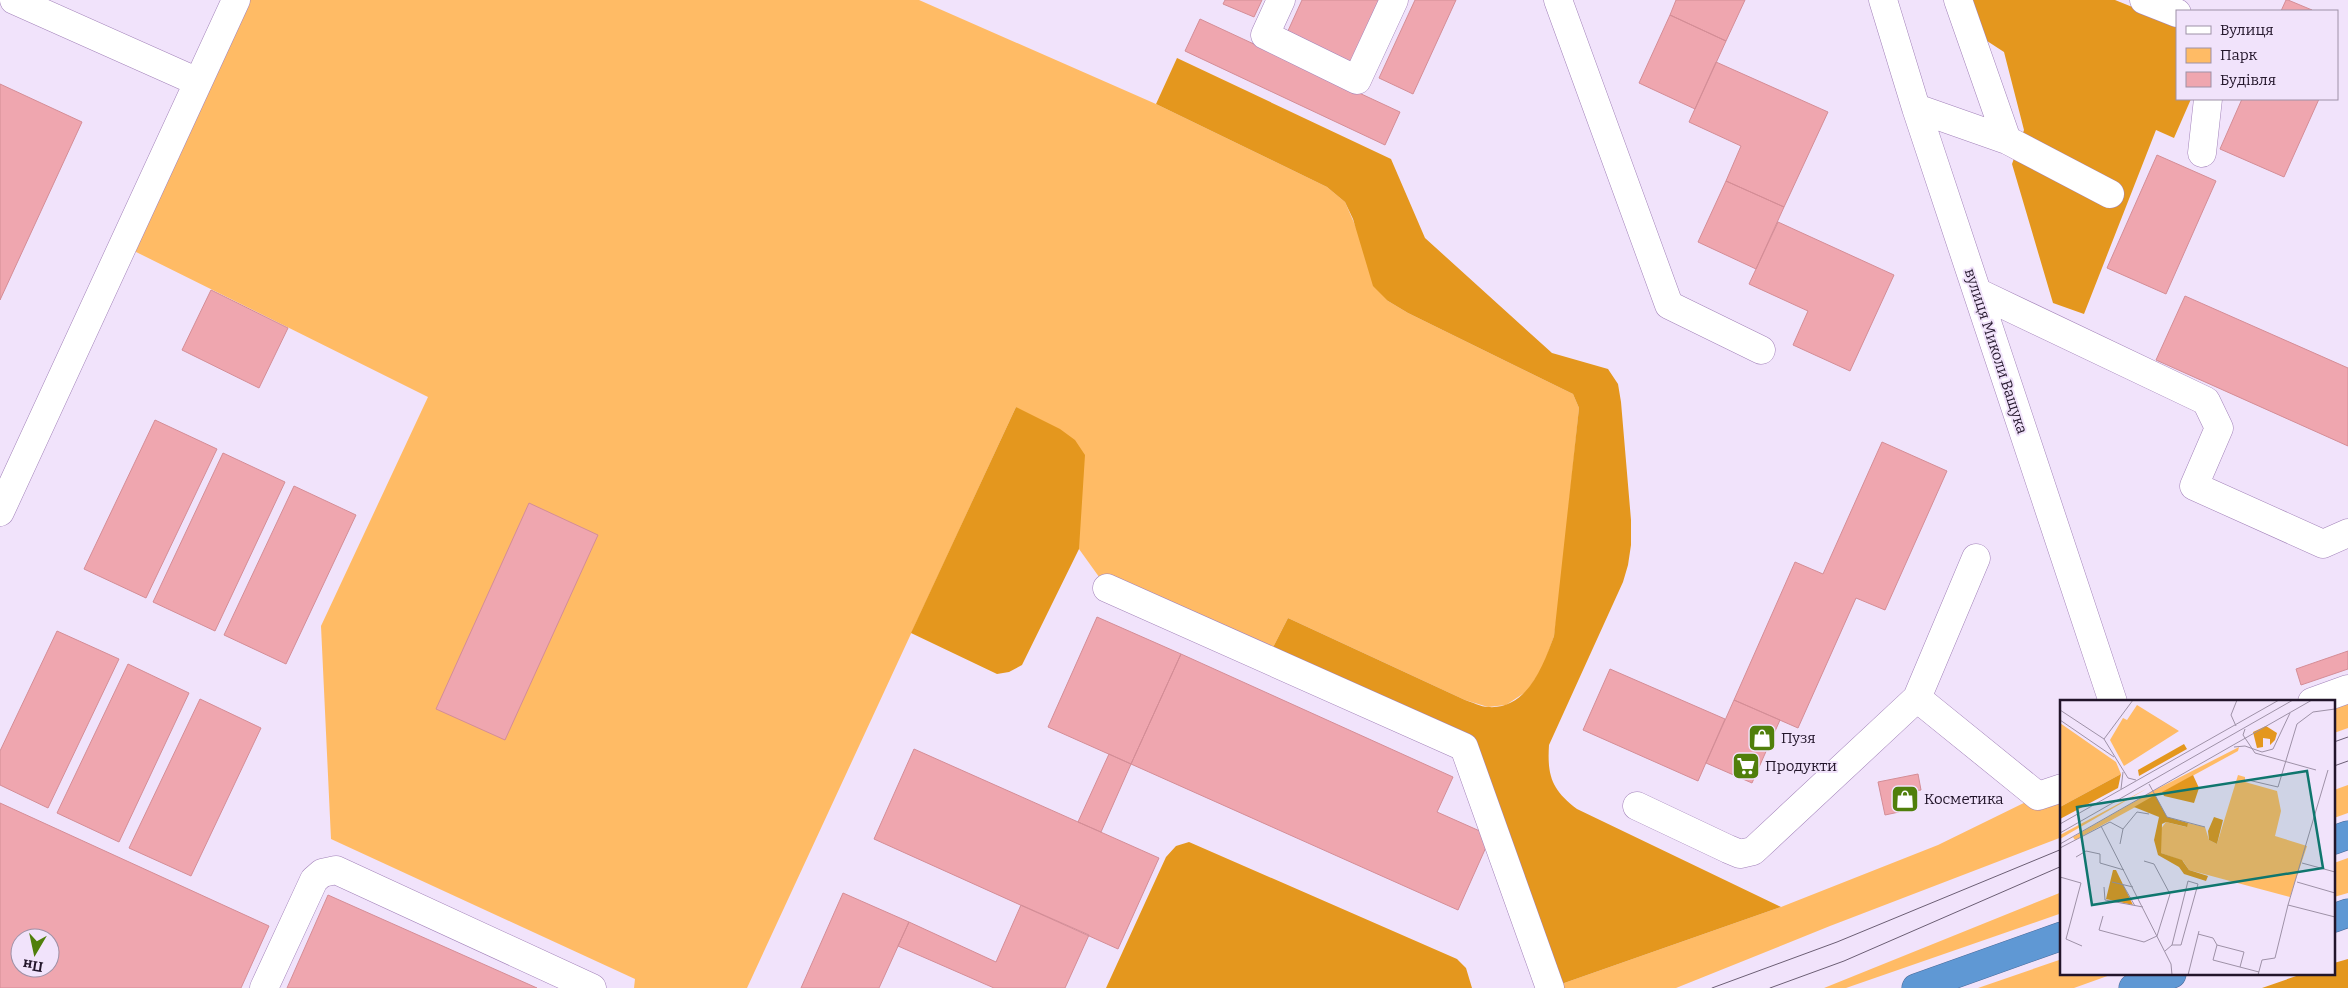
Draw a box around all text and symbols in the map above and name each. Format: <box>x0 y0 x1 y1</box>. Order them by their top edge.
legend <box>2176 10 2338 100</box>
text: Вулиця <box>2220 21 2274 39</box>
text: Парк <box>2220 46 2258 64</box>
text: Будівля <box>2220 71 2276 89</box>
street label: вулиця Миколи Ващука <box>1961 266 2031 436</box>
inset map <box>2060 700 2336 976</box>
shop icon: Пузя <box>1747 723 1777 753</box>
place label: Пузя <box>1781 729 1816 747</box>
supermarket icon: Продукти <box>1731 751 1761 781</box>
place label: Продукти <box>1765 757 1837 775</box>
shop icon: Косметика <box>1890 784 1920 814</box>
place label: Косметика <box>1924 790 2004 808</box>
north arrow <box>10 928 60 978</box>
text: Пн <box>22 955 44 975</box>

